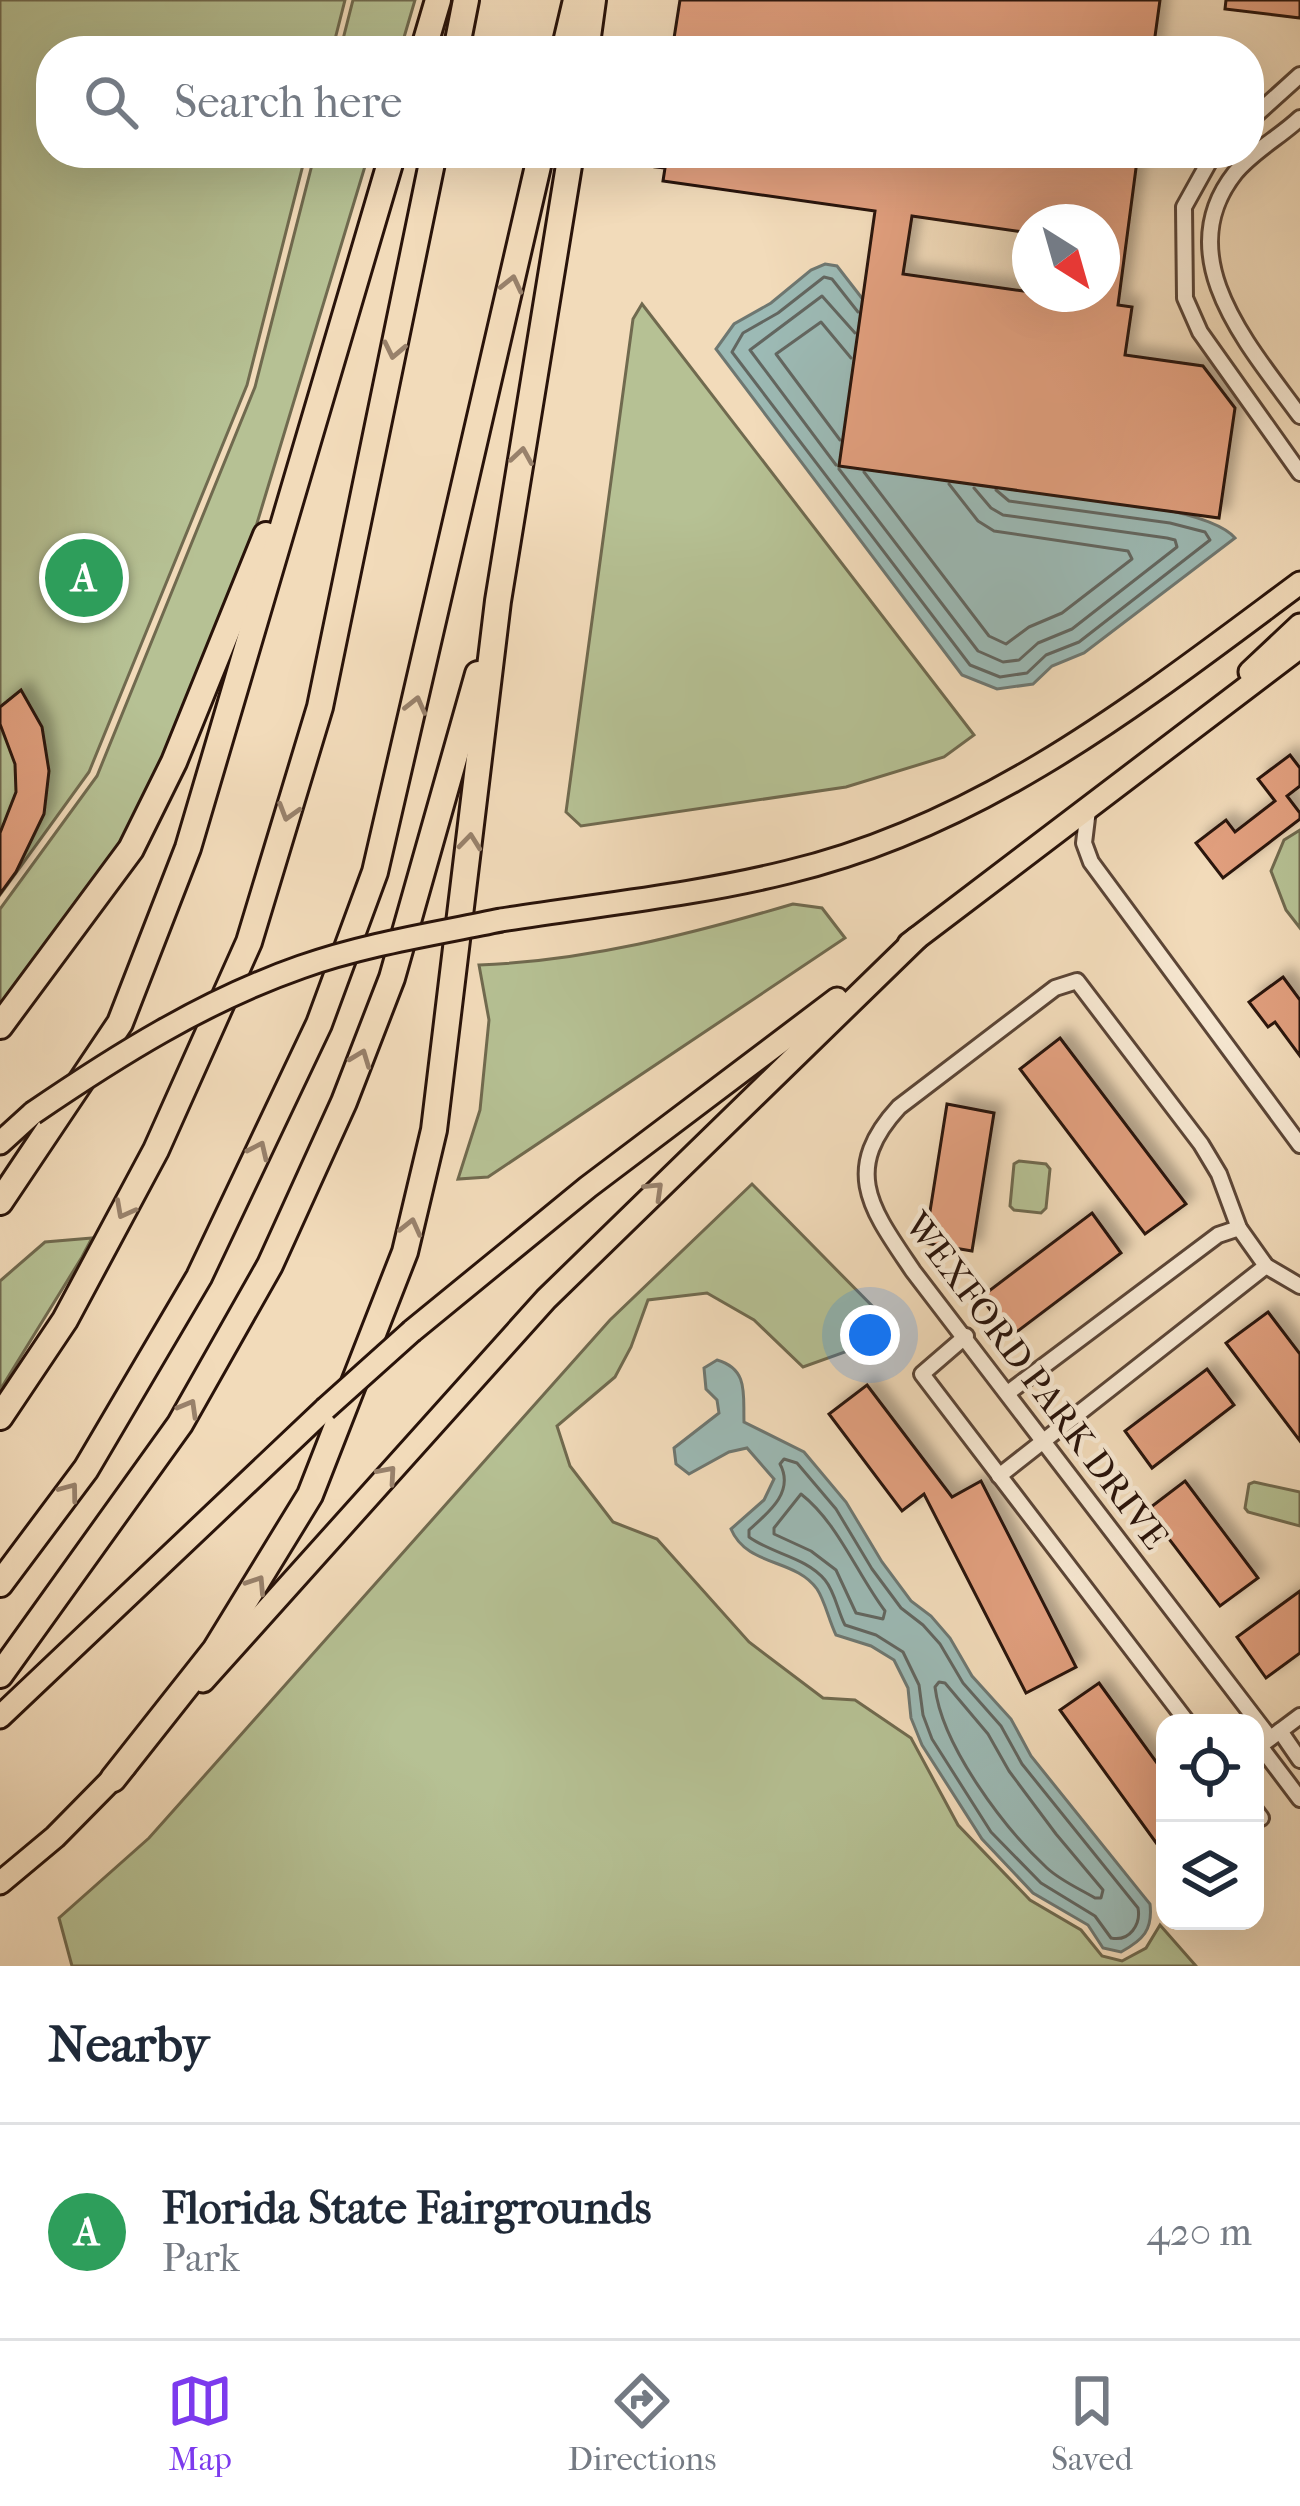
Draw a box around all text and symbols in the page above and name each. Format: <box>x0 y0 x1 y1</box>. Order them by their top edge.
search box <box>36 36 1264 168</box>
icon: search <box>78 69 144 135</box>
text: Search here <box>174 76 402 129</box>
north arrow <box>1012 204 1120 312</box>
one-way arrow <box>499 274 524 294</box>
one-way arrow <box>382 339 407 359</box>
one-way arrow <box>508 446 533 466</box>
pin: A <box>45 533 123 623</box>
one-way arrow <box>402 695 427 715</box>
one-way arrow <box>277 800 302 821</box>
one-way arrow <box>457 832 483 852</box>
one-way arrow <box>346 1049 371 1070</box>
one-way arrow <box>245 1141 268 1162</box>
one-way arrow <box>641 1182 663 1204</box>
one-way arrow <box>115 1197 138 1219</box>
street label: WEXFORD PARK DRIVE <box>895 1203 1177 1557</box>
one-way arrow <box>397 1217 422 1238</box>
your location <box>840 1305 900 1365</box>
one-way arrow <box>174 1399 197 1421</box>
one-way arrow <box>374 1466 395 1488</box>
one-way arrow <box>56 1482 78 1504</box>
one-way arrow <box>243 1575 266 1597</box>
map controls <box>1156 1714 1264 1930</box>
button: locate <box>1156 1714 1264 1822</box>
button: layers <box>1156 1822 1264 1930</box>
text: Nearby <box>48 2014 209 2074</box>
text: Florida State Fairgrounds <box>162 2182 651 2235</box>
text: A <box>74 2209 100 2255</box>
text: 420 m <box>1147 2209 1252 2255</box>
text: Park <box>162 2235 240 2281</box>
tab: Map <box>167 2368 233 2479</box>
tab: Directions <box>568 2368 716 2479</box>
tab: Saved <box>1051 2368 1133 2479</box>

